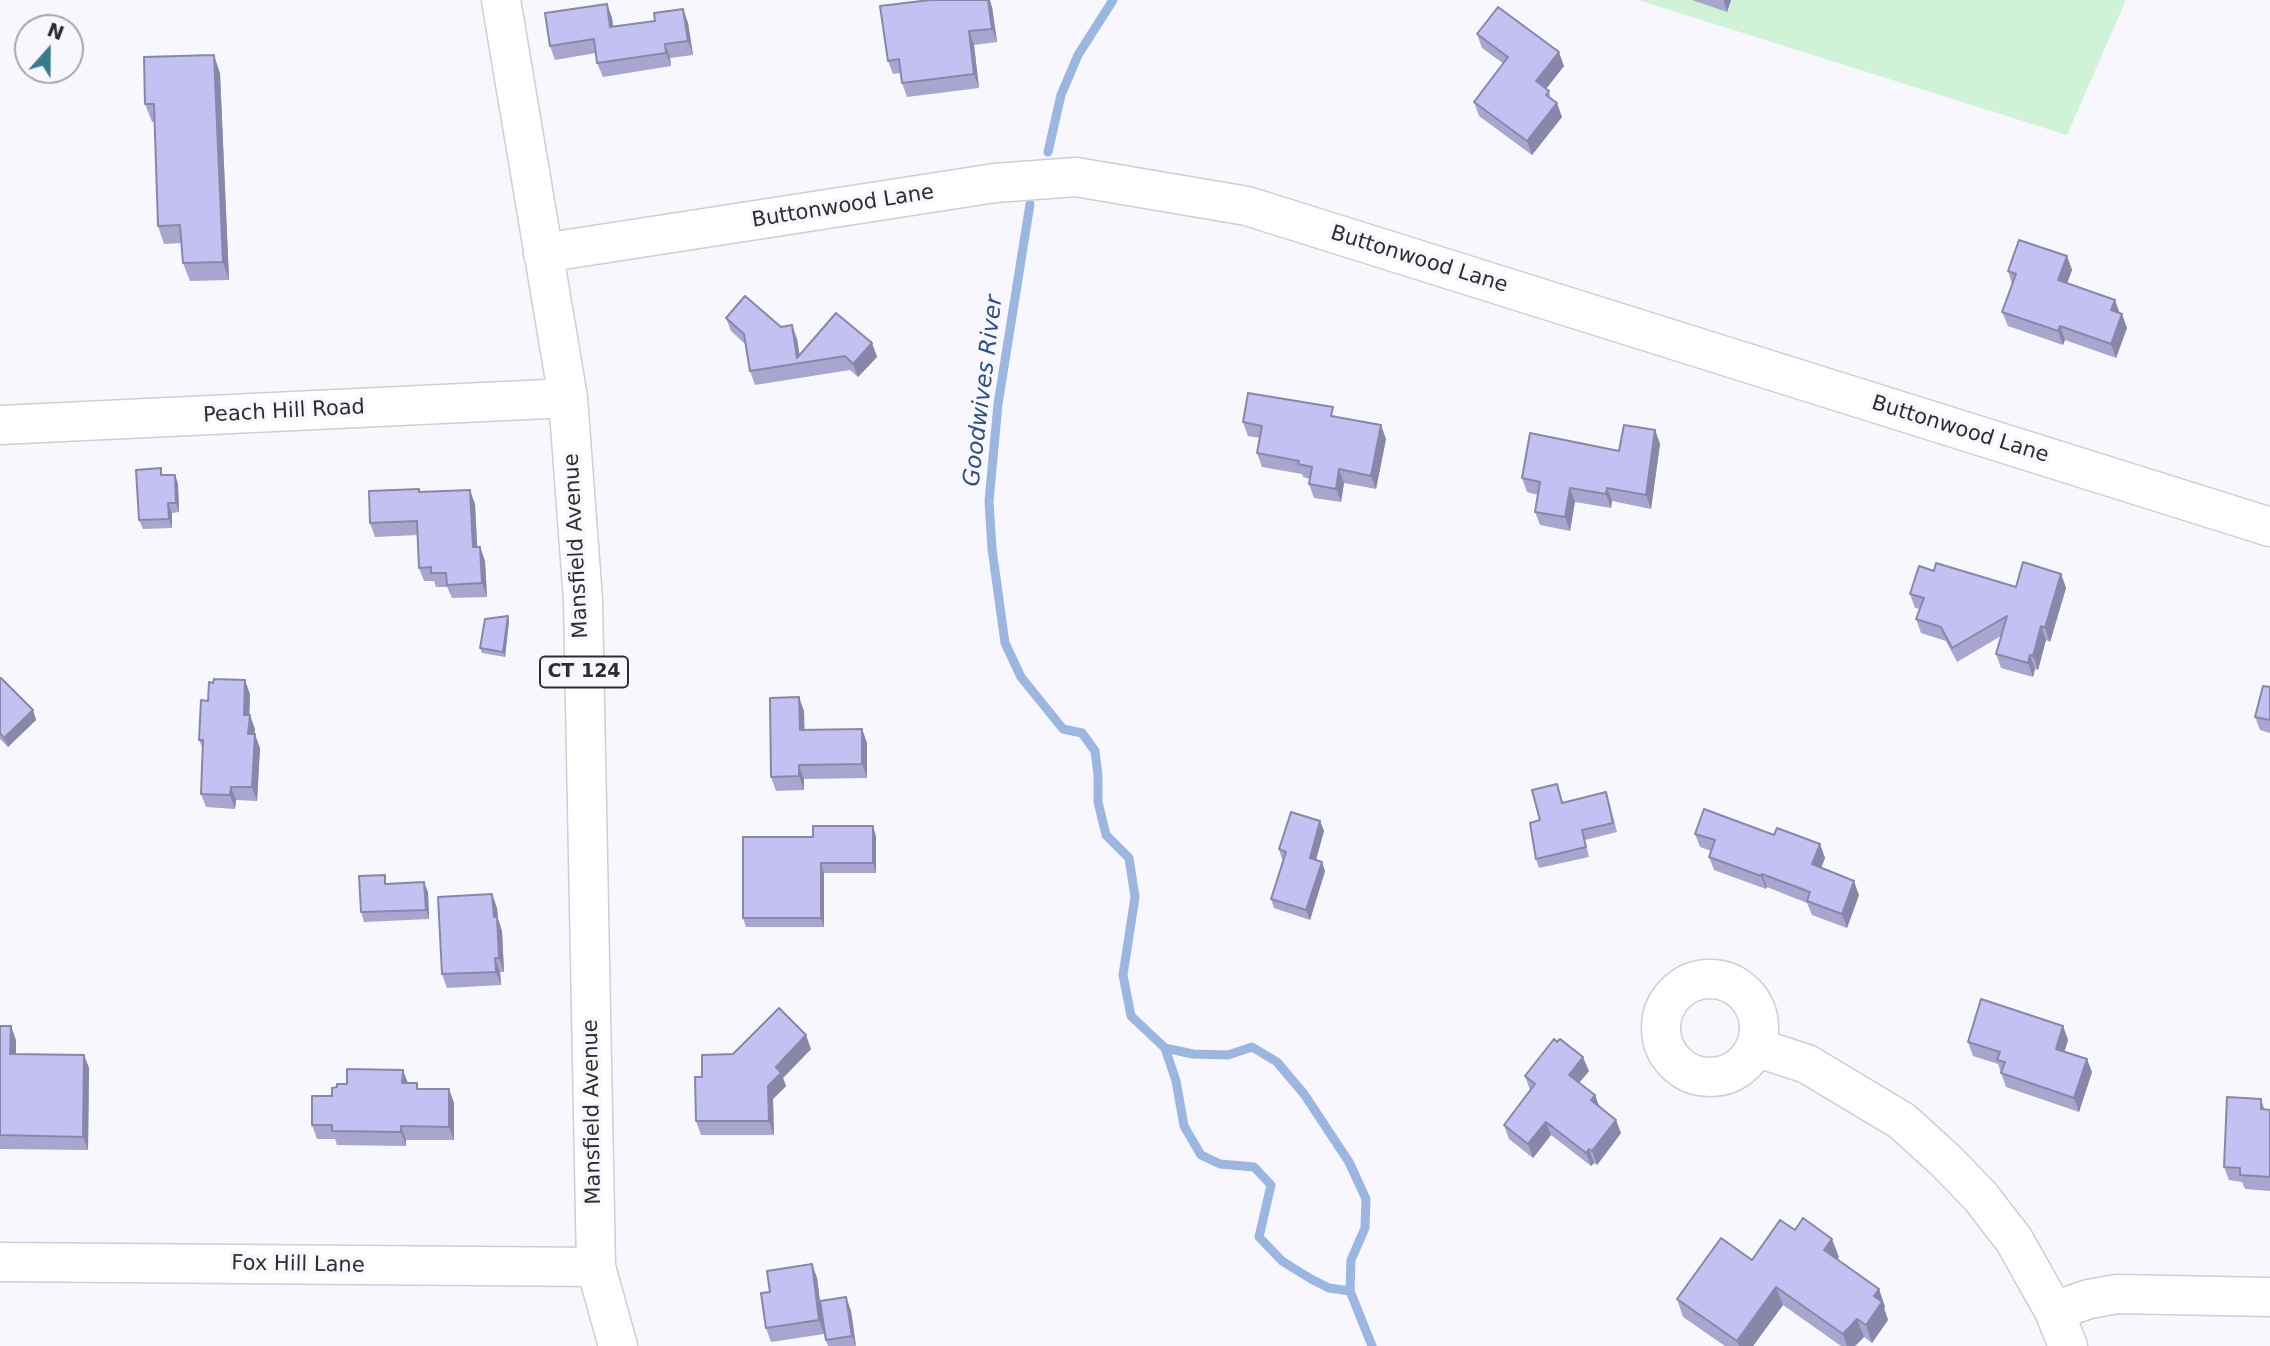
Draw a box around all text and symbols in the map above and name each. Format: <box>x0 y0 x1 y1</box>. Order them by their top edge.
north arrow <box>14 14 84 84</box>
text: N <box>44 18 67 44</box>
street label: Buttonwood Lane <box>750 180 936 234</box>
street label: Buttonwood Lane <box>1327 221 1511 299</box>
water label: Goodwives River <box>959 294 1009 488</box>
street label: Buttonwood Lane <box>1868 391 2052 469</box>
street label: Peach Hill Road <box>203 395 365 429</box>
street label: Mansfield Avenue <box>560 453 594 639</box>
road number: CT 124 <box>540 656 628 688</box>
street label: Mansfield Avenue <box>579 1019 607 1205</box>
street label: Fox Hill Lane <box>231 1251 365 1279</box>

